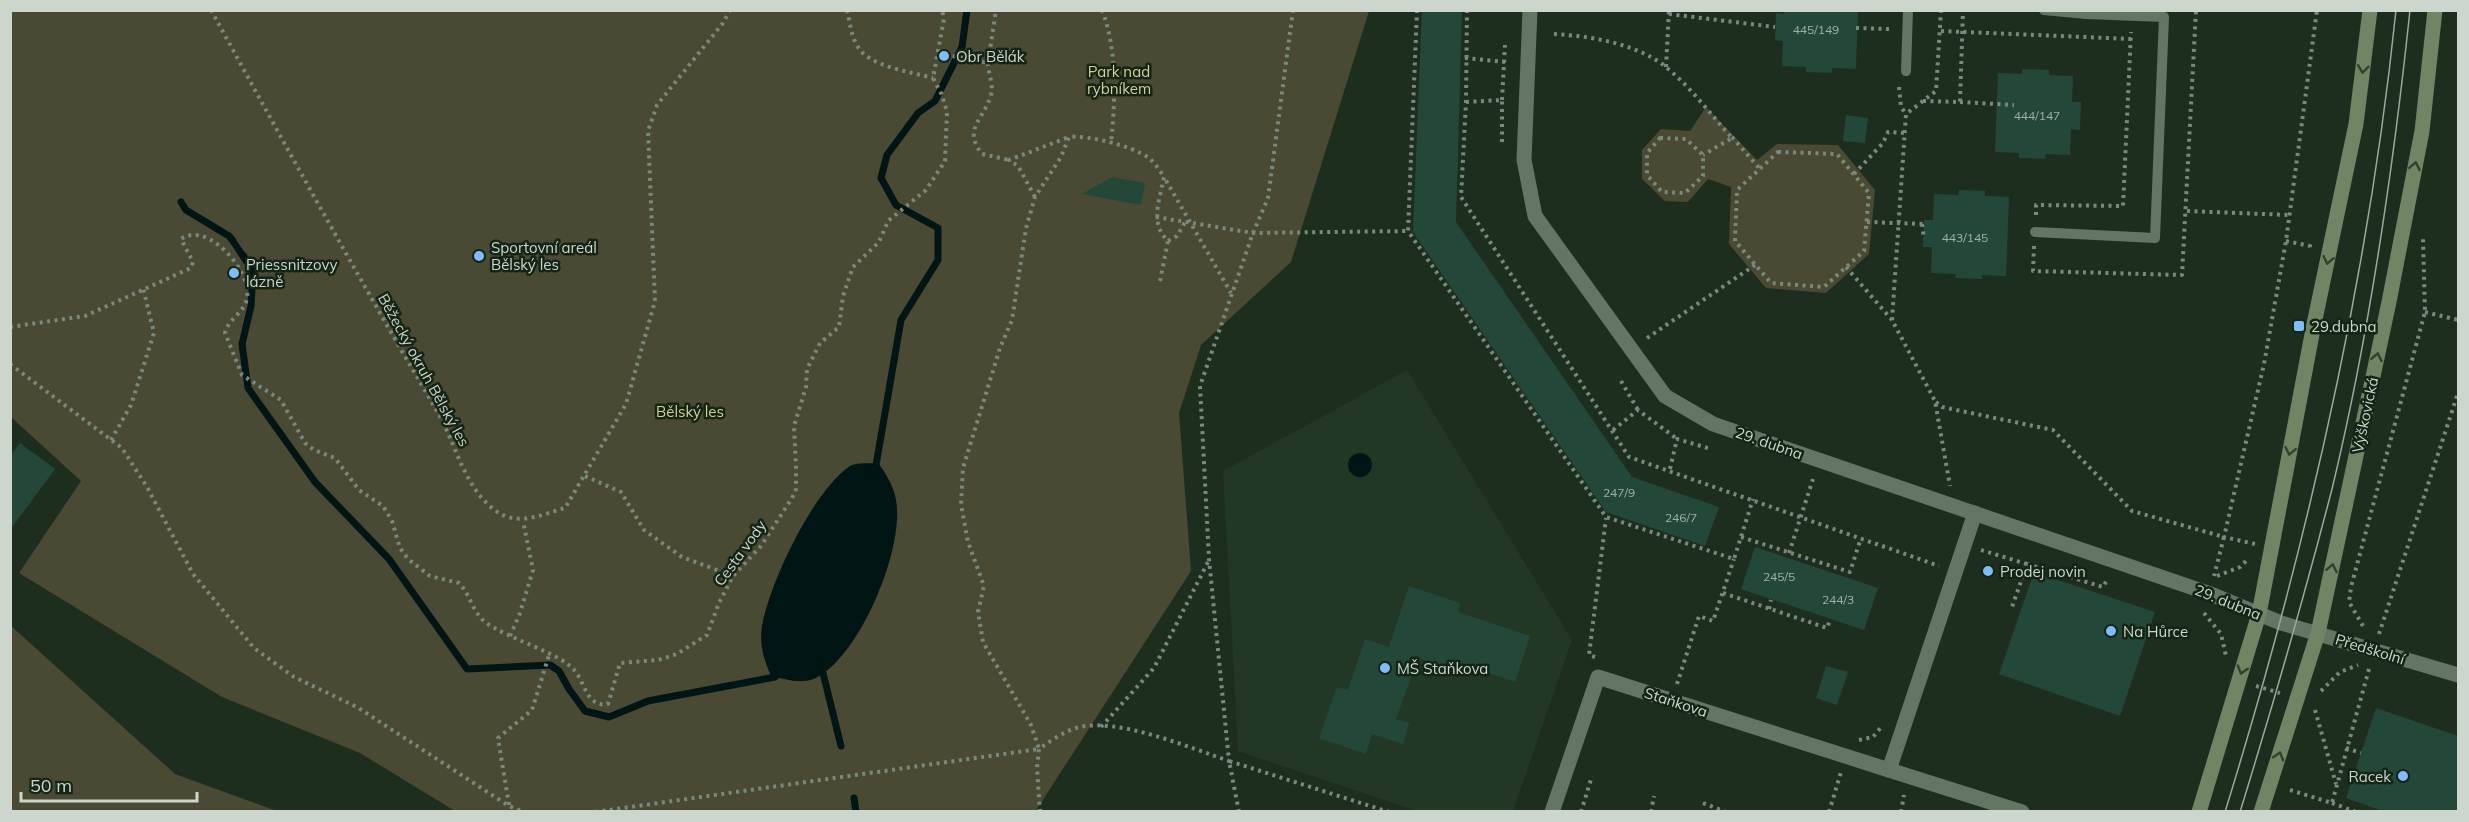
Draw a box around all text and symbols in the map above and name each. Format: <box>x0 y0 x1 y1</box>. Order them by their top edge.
house number: 445/149 <box>1793 22 1839 37</box>
place label: Obr Bělák <box>956 47 1025 66</box>
marker: Obr Bělák <box>937 49 951 63</box>
park label: Park nad rybníkem <box>1087 62 1151 98</box>
one-way arrow <box>2357 64 2370 73</box>
house number: 444/147 <box>2014 108 2060 123</box>
one-way arrow <box>2408 161 2421 171</box>
house number: 443/145 <box>1942 230 1988 245</box>
place label: Sportovní areál Bělský les <box>491 238 597 274</box>
marker: Sportovní areál Bělský les <box>472 249 486 263</box>
place label: Priessnitzovy lázně <box>246 255 338 291</box>
one-way arrow <box>2322 255 2335 265</box>
marker: Priessnitzovy lázně <box>227 266 241 280</box>
street label: Běžecký okruh Bělský les <box>374 290 474 450</box>
place label: 29.dubna <box>2311 317 2377 336</box>
marker: 29.dubna <box>2292 319 2306 333</box>
one-way arrow <box>2370 353 2383 363</box>
street label: Výškovická <box>2348 375 2382 455</box>
park label: Bělský les <box>656 402 724 421</box>
street label: 29. dubna <box>1733 423 1805 463</box>
one-way arrow <box>2284 446 2297 456</box>
house number: 247/9 <box>1603 485 1635 500</box>
house number: 246/7 <box>1665 510 1697 525</box>
street label: Cesta vody <box>710 516 770 590</box>
place label: Prodej novin <box>2000 562 2086 581</box>
marker: Prodej novin <box>1981 564 1995 578</box>
one-way arrow <box>2325 564 2338 574</box>
house number: 245/5 <box>1763 569 1795 584</box>
street label: 29. dubna <box>2192 580 2264 624</box>
house number: 244/3 <box>1822 592 1854 607</box>
place label: Na Hůrce <box>2123 622 2188 641</box>
marker: Na Hůrce <box>2104 624 2118 638</box>
street label: Předškolní <box>2333 629 2408 669</box>
place label: MŠ Staňkova <box>1397 659 1488 678</box>
marker: MŠ Staňkova <box>1378 661 1392 675</box>
one-way arrow <box>2237 664 2249 675</box>
street label: Staňkova <box>1642 683 1710 721</box>
one-way arrow <box>2271 751 2284 762</box>
scale bar <box>21 765 196 803</box>
place label: Racek <box>2348 767 2391 786</box>
marker: Racek <box>2396 769 2410 783</box>
text: 50 m <box>30 774 72 797</box>

